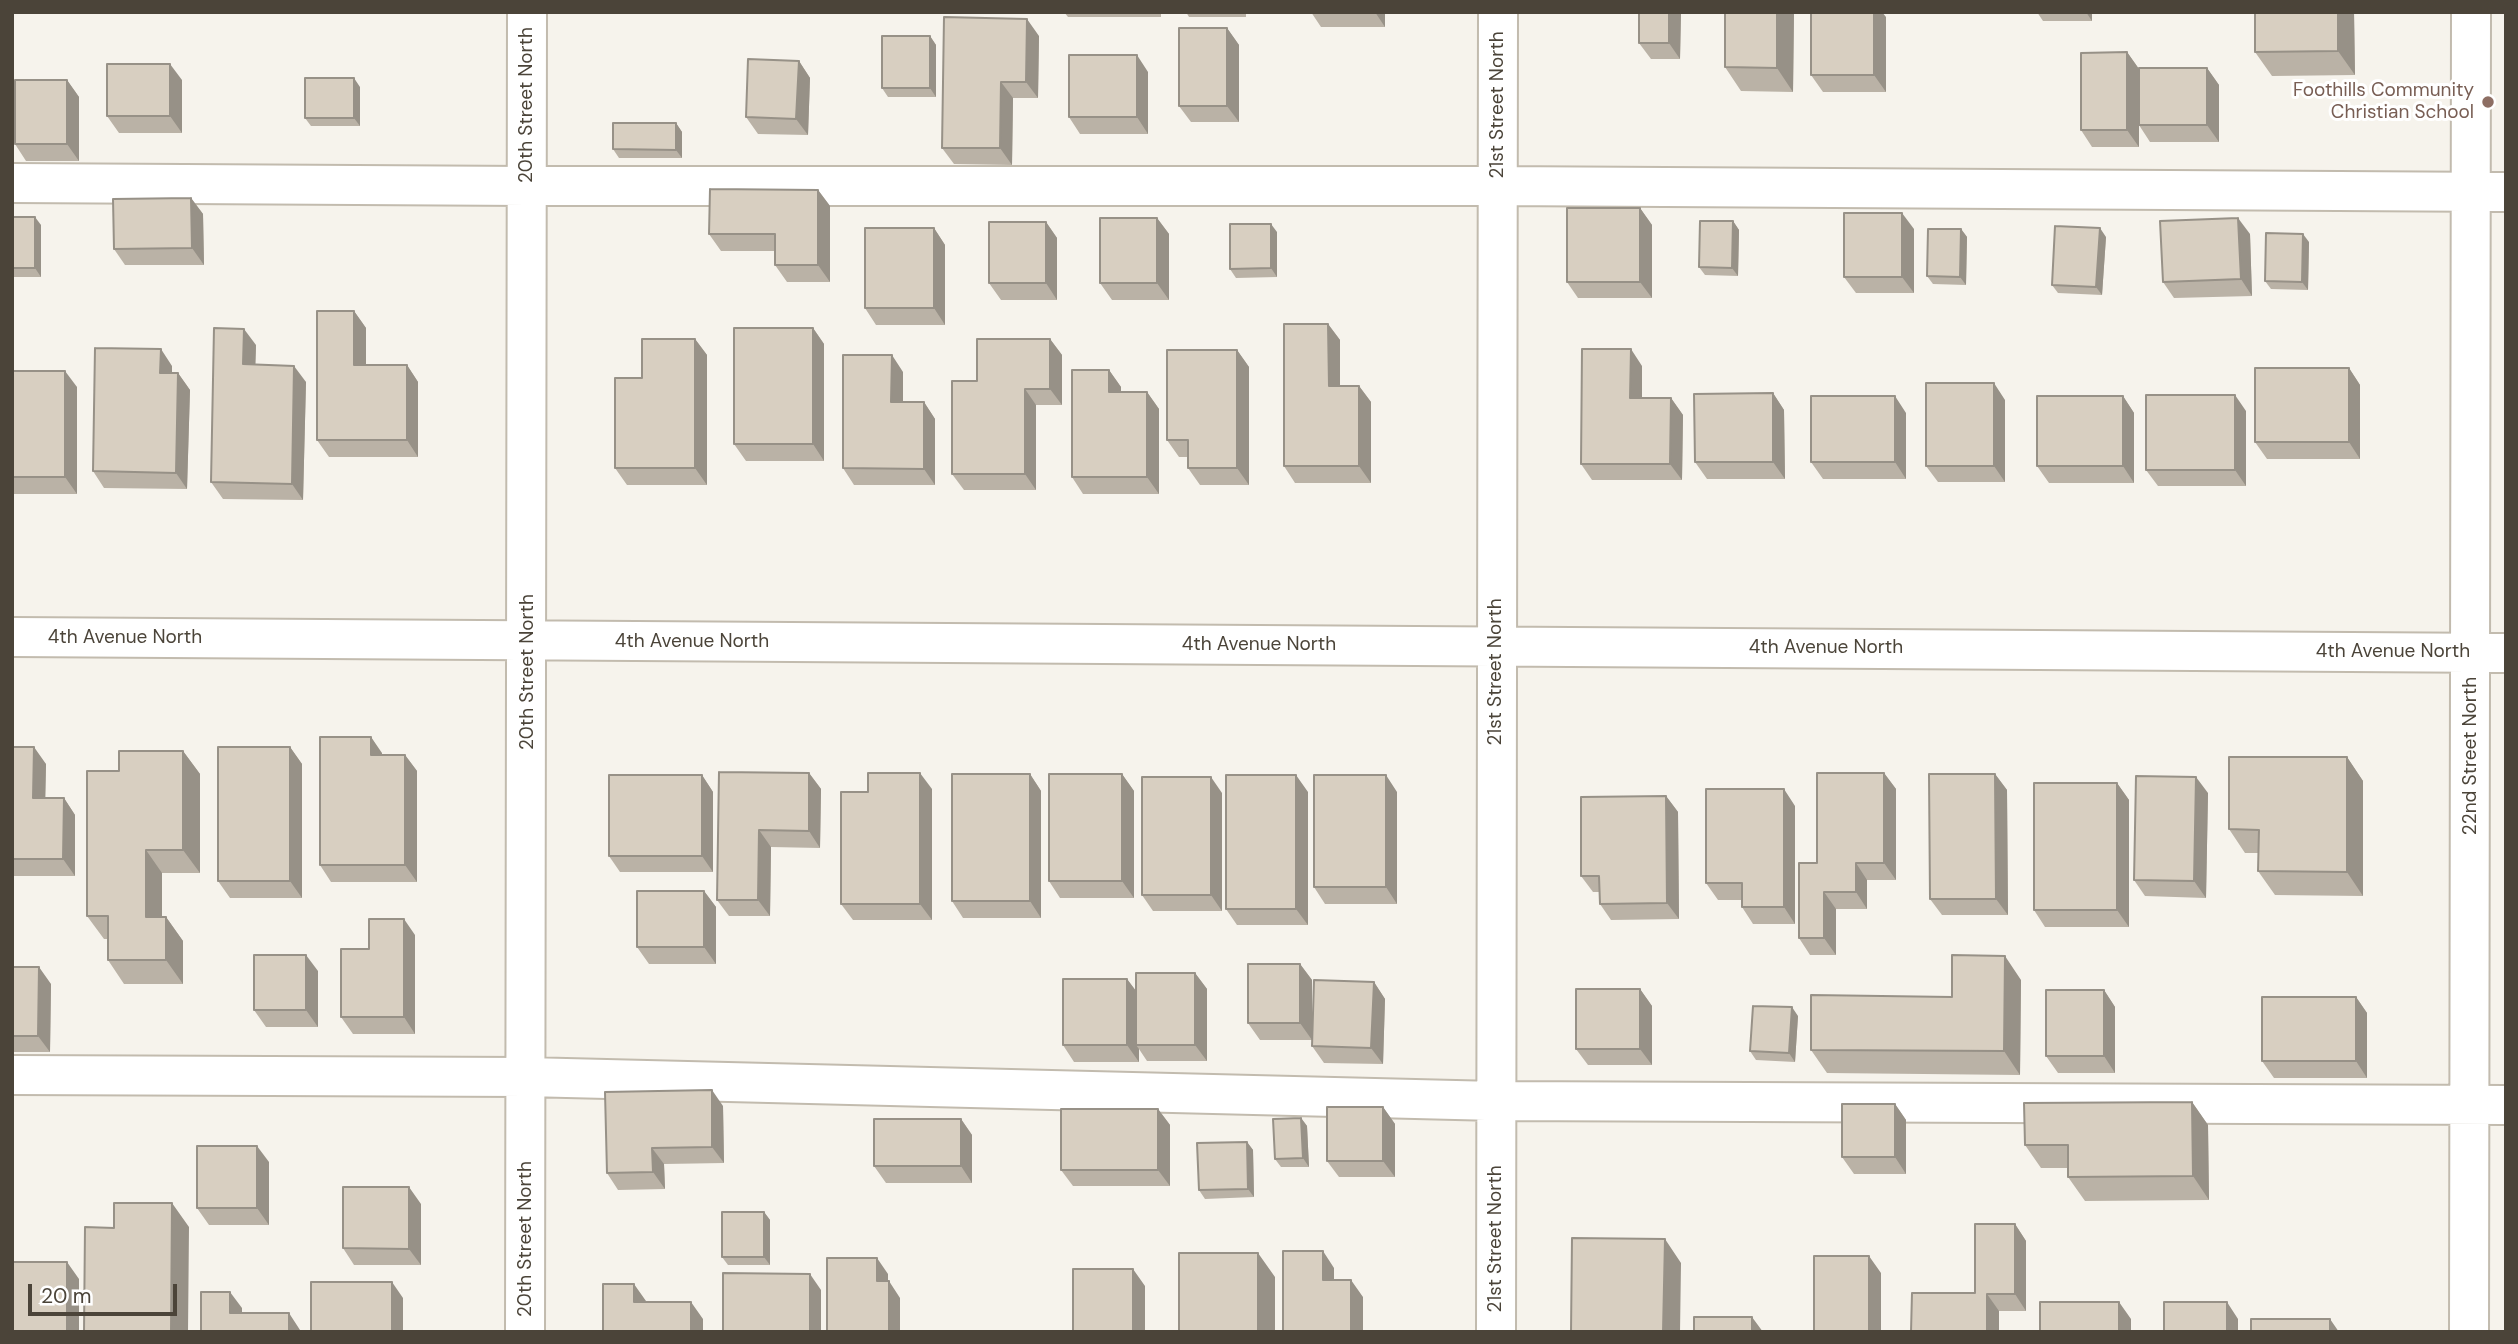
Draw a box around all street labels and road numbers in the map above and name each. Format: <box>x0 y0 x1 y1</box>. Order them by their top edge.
street label: 20th Street North <box>516 27 538 183</box>
street label: 21st Street North <box>1487 31 1509 179</box>
street label: 20th Street North <box>517 594 539 750</box>
street label: 21st Street North <box>1485 598 1507 746</box>
street label: 4th Avenue North <box>48 627 202 649</box>
street label: 4th Avenue North <box>615 631 769 653</box>
street label: 4th Avenue North <box>1182 634 1336 656</box>
street label: 4th Avenue North <box>1749 637 1903 659</box>
street label: 4th Avenue North <box>2316 641 2470 663</box>
street label: 22nd Street North <box>2460 677 2482 835</box>
street label: 20th Street North <box>515 1161 537 1317</box>
street label: 21st Street North <box>1485 1165 1507 1313</box>

